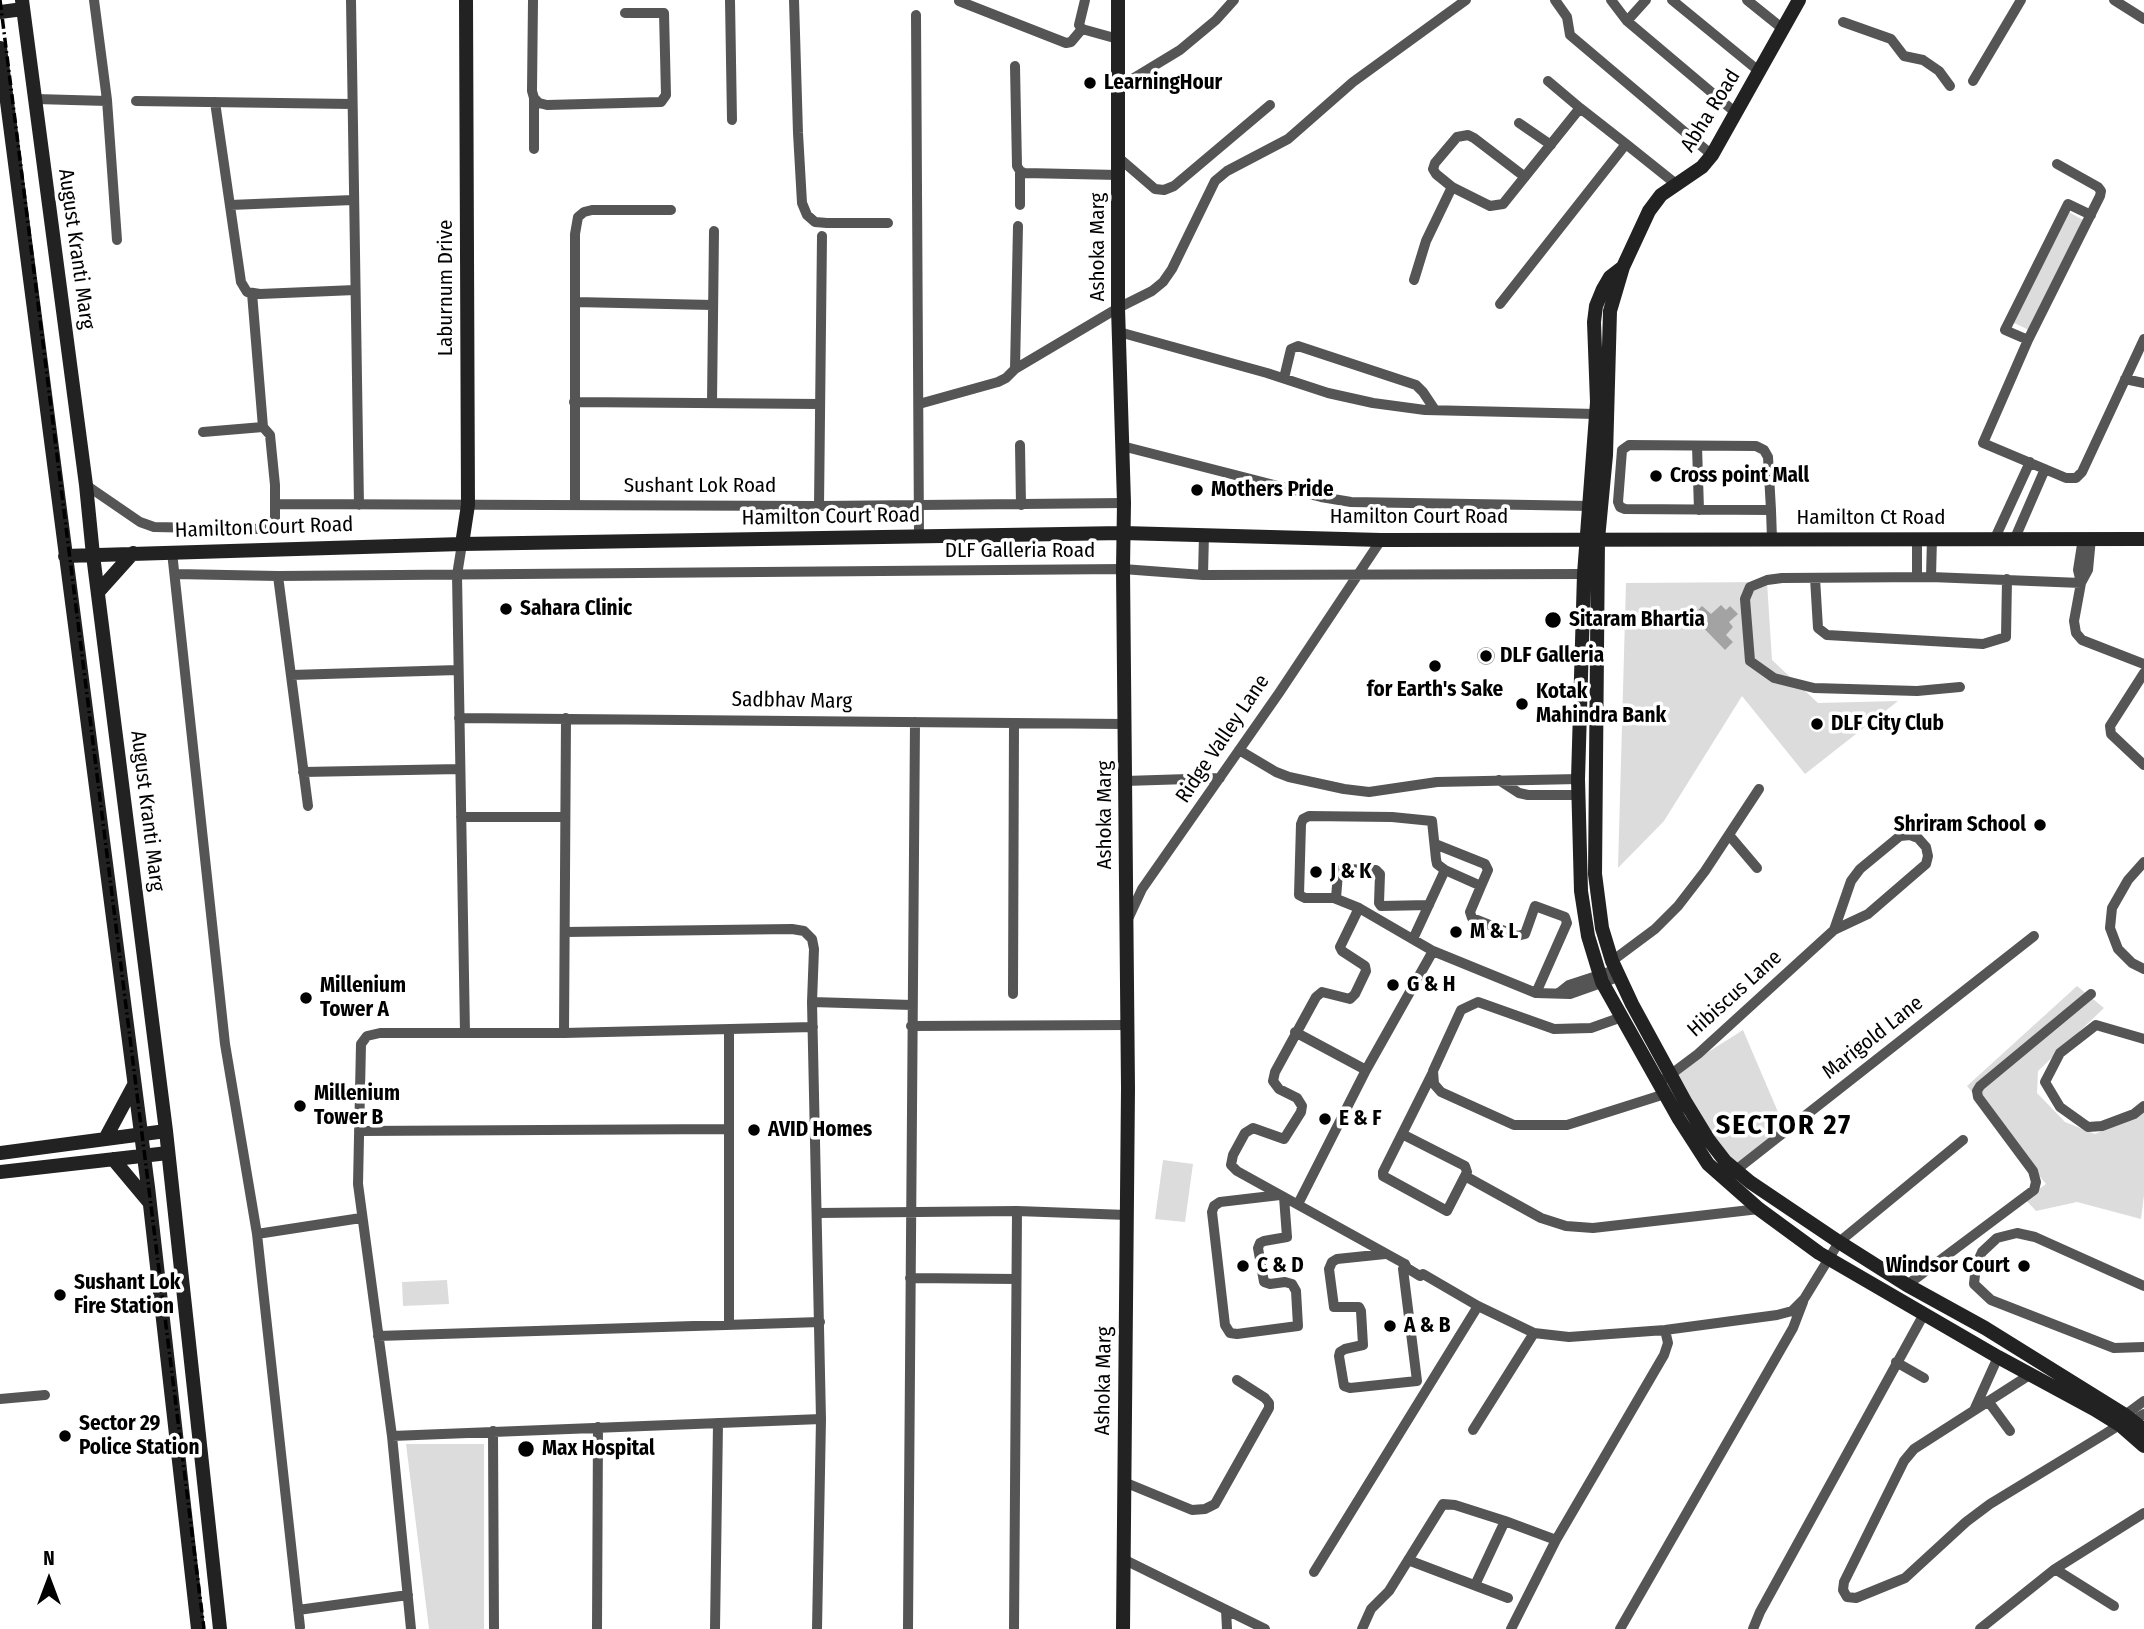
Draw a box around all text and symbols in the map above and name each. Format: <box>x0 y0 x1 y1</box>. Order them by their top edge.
street label: Abha Road <box>1676 65 1746 157</box>
place label: LearningHour <box>1104 70 1222 96</box>
marker: LearningHour <box>1082 75 1098 91</box>
street label: August Kranti Marg <box>52 167 100 331</box>
street label: Ashoka Marg <box>1085 193 1111 301</box>
street label: Laburnum Drive <box>433 220 459 356</box>
place label: Cross point Mall <box>1670 463 1809 489</box>
marker: Cross point Mall <box>1648 468 1664 484</box>
street label: Sushant Lok Road <box>624 473 776 499</box>
place label: Mothers Pride <box>1211 477 1334 503</box>
marker: Mothers Pride <box>1189 482 1205 498</box>
street label: Hamilton Court Road <box>742 503 920 531</box>
street label: Hamilton Court Road <box>1330 504 1508 530</box>
street label: Hamilton Ct Road <box>1797 505 1945 531</box>
street label: Hamilton Court Road <box>174 512 354 544</box>
street label: DLF Galleria Road <box>945 538 1095 564</box>
place label: Sahara Clinic <box>520 596 632 622</box>
marker: Sahara Clinic <box>498 601 514 617</box>
place label: Sitaram Bhartia <box>1569 607 1705 633</box>
marker: Sitaram Bhartia <box>1543 610 1563 630</box>
place label: DLF Galleria <box>1500 643 1604 669</box>
marker: DLF Galleria <box>1478 648 1494 664</box>
marker: for Earth's Sake <box>1427 658 1443 674</box>
street label: Ridge Valley Lane <box>1171 670 1275 808</box>
place label: for Earth's Sake <box>1367 677 1503 703</box>
place label: Kotak Mahindra Bank <box>1536 679 1666 729</box>
street label: Sadbhav Marg <box>731 687 853 715</box>
marker: Kotak Mahindra Bank <box>1514 696 1530 712</box>
place label: DLF City Club <box>1831 711 1944 737</box>
marker: DLF City Club <box>1809 716 1825 732</box>
street label: August Kranti Marg <box>125 729 169 893</box>
street label: Ashoka Marg <box>1092 761 1118 869</box>
place label: Shriram School <box>1894 812 2026 838</box>
marker: Shriram School <box>2032 817 2048 833</box>
place label: J & K <box>1330 859 1372 885</box>
marker: J & K <box>1308 864 1324 880</box>
place label: M & L <box>1470 919 1518 945</box>
marker: M & L <box>1448 924 1464 940</box>
street label: Hibiscus Lane <box>1683 945 1787 1043</box>
place label: G & H <box>1407 972 1455 998</box>
place label: Millenium Tower A <box>320 973 406 1023</box>
marker: G & H <box>1385 977 1401 993</box>
marker: Millenium Tower A <box>298 990 314 1006</box>
street label: Marigold Lane <box>1818 991 1928 1085</box>
place label: Millenium Tower B <box>314 1081 400 1131</box>
marker: Millenium Tower B <box>292 1098 308 1114</box>
place label: E & F <box>1339 1106 1381 1132</box>
district label: SECTOR 27 <box>1717 1109 1851 1143</box>
marker: E & F <box>1317 1111 1333 1127</box>
place label: AVID Homes <box>768 1117 872 1143</box>
marker: AVID Homes <box>746 1122 762 1138</box>
place label: C & D <box>1257 1253 1304 1279</box>
place label: Windsor Court <box>1886 1253 2010 1279</box>
marker: C & D <box>1235 1258 1251 1274</box>
marker: Windsor Court <box>2016 1258 2032 1274</box>
place label: Sushant Lok Fire Station <box>74 1270 180 1320</box>
marker: Sushant Lok Fire Station <box>52 1287 68 1303</box>
place label: A & B <box>1404 1313 1450 1339</box>
marker: A & B <box>1382 1318 1398 1334</box>
street label: Ashoka Marg <box>1090 1326 1118 1436</box>
place label: Sector 29 Police Station <box>79 1411 199 1461</box>
marker: Sector 29 Police Station <box>57 1428 73 1444</box>
place label: Max Hospital <box>542 1436 655 1462</box>
marker: Max Hospital <box>516 1439 536 1459</box>
north arrow <box>14 1545 84 1615</box>
text: N <box>43 1547 55 1570</box>

